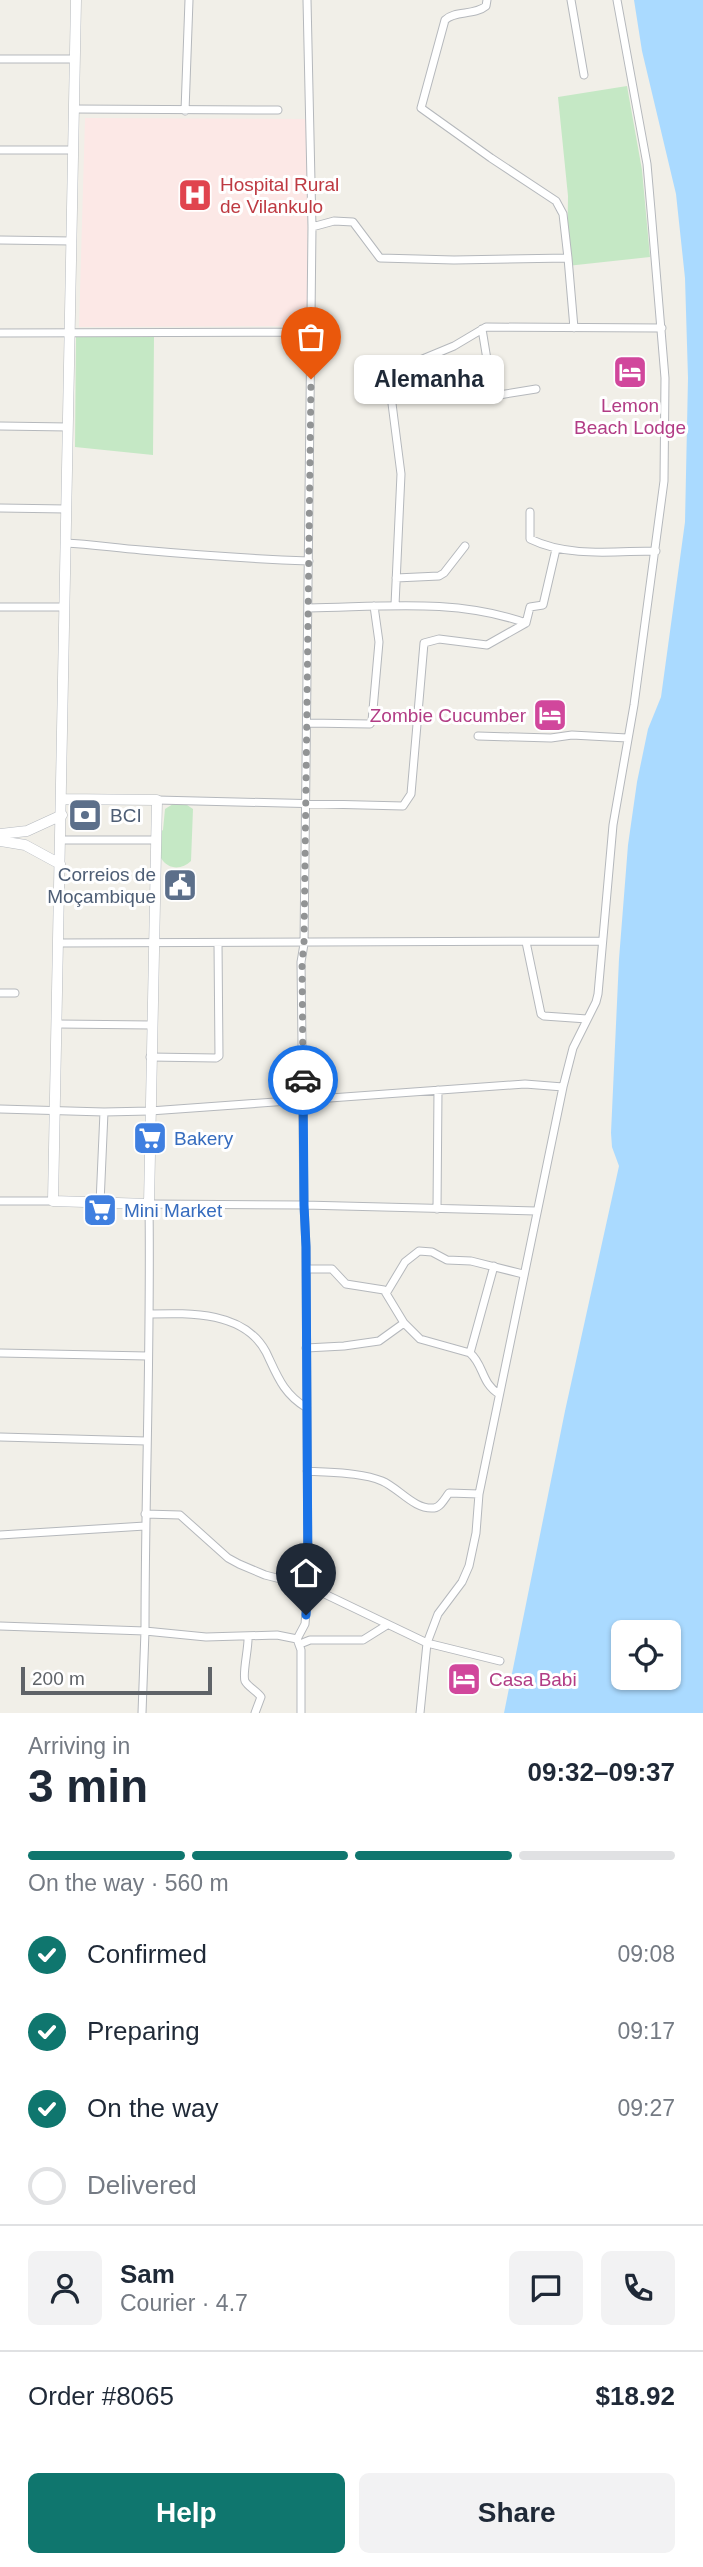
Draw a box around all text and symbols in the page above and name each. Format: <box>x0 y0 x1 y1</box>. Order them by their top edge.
place label: Hospital Rural de Vilankulo <box>220 174 339 217</box>
hospital icon: Hospital Rural de Vilankulo <box>176 176 214 214</box>
pin <box>281 307 341 379</box>
icon: bag <box>292 318 330 356</box>
hotel icon: Lemon Beach Lodge <box>611 353 649 391</box>
callout: Alemanha <box>353 354 504 404</box>
text: Alemanha <box>374 366 484 392</box>
place label: Lemon Beach Lodge <box>574 395 686 438</box>
hotel icon: Zombie Cucumber <box>531 696 569 734</box>
place label: Zombie Cucumber <box>370 705 527 726</box>
bank icon: BCI <box>66 796 104 834</box>
place label: BCI <box>110 805 142 826</box>
place label: Correios de Moçambique <box>47 864 156 907</box>
public building icon: Correios de Moçambique <box>161 866 199 904</box>
courier <box>268 1045 338 1115</box>
icon: car <box>284 1061 322 1099</box>
supermarket icon: Bakery <box>131 1119 169 1157</box>
place label: Bakery <box>174 1128 234 1149</box>
supermarket icon: Mini Market <box>81 1191 119 1229</box>
place label: Mini Market <box>124 1200 223 1221</box>
pin <box>276 1543 336 1615</box>
icon: home <box>287 1554 325 1592</box>
map controls <box>611 1620 681 1690</box>
button: locate <box>611 1620 681 1690</box>
hotel icon: Casa Babi <box>445 1660 483 1698</box>
scale bar <box>21 1664 212 1696</box>
text: 200 m <box>32 1668 85 1689</box>
place label: Casa Babi <box>489 1669 577 1690</box>
text: Arriving in <box>28 1733 130 1759</box>
text: 09:32–09:37 <box>528 1757 675 1787</box>
text: 3 min <box>28 1760 148 1812</box>
text: On the way · 560 m <box>28 1870 229 1896</box>
icon: check <box>28 1936 66 1974</box>
text: Confirmed <box>87 1939 207 1969</box>
text: 09:08 <box>617 1941 675 1967</box>
icon: check <box>28 2013 66 2051</box>
text: Preparing <box>87 2016 200 2046</box>
text: 09:17 <box>617 2018 675 2044</box>
icon: check <box>28 2090 66 2128</box>
text: On the way <box>87 2093 219 2123</box>
text: 09:27 <box>617 2095 675 2121</box>
text: Delivered <box>87 2170 197 2200</box>
button: person <box>28 2251 102 2325</box>
button: chat <box>509 2251 583 2325</box>
button: phone <box>601 2251 675 2325</box>
text: Sam <box>120 2259 175 2289</box>
text: Courier · 4.7 <box>120 2290 248 2316</box>
text: Order #8065 <box>28 2381 174 2411</box>
text: $18.92 <box>595 2381 675 2411</box>
button: Help <box>28 2473 345 2553</box>
button: Share <box>359 2473 675 2553</box>

